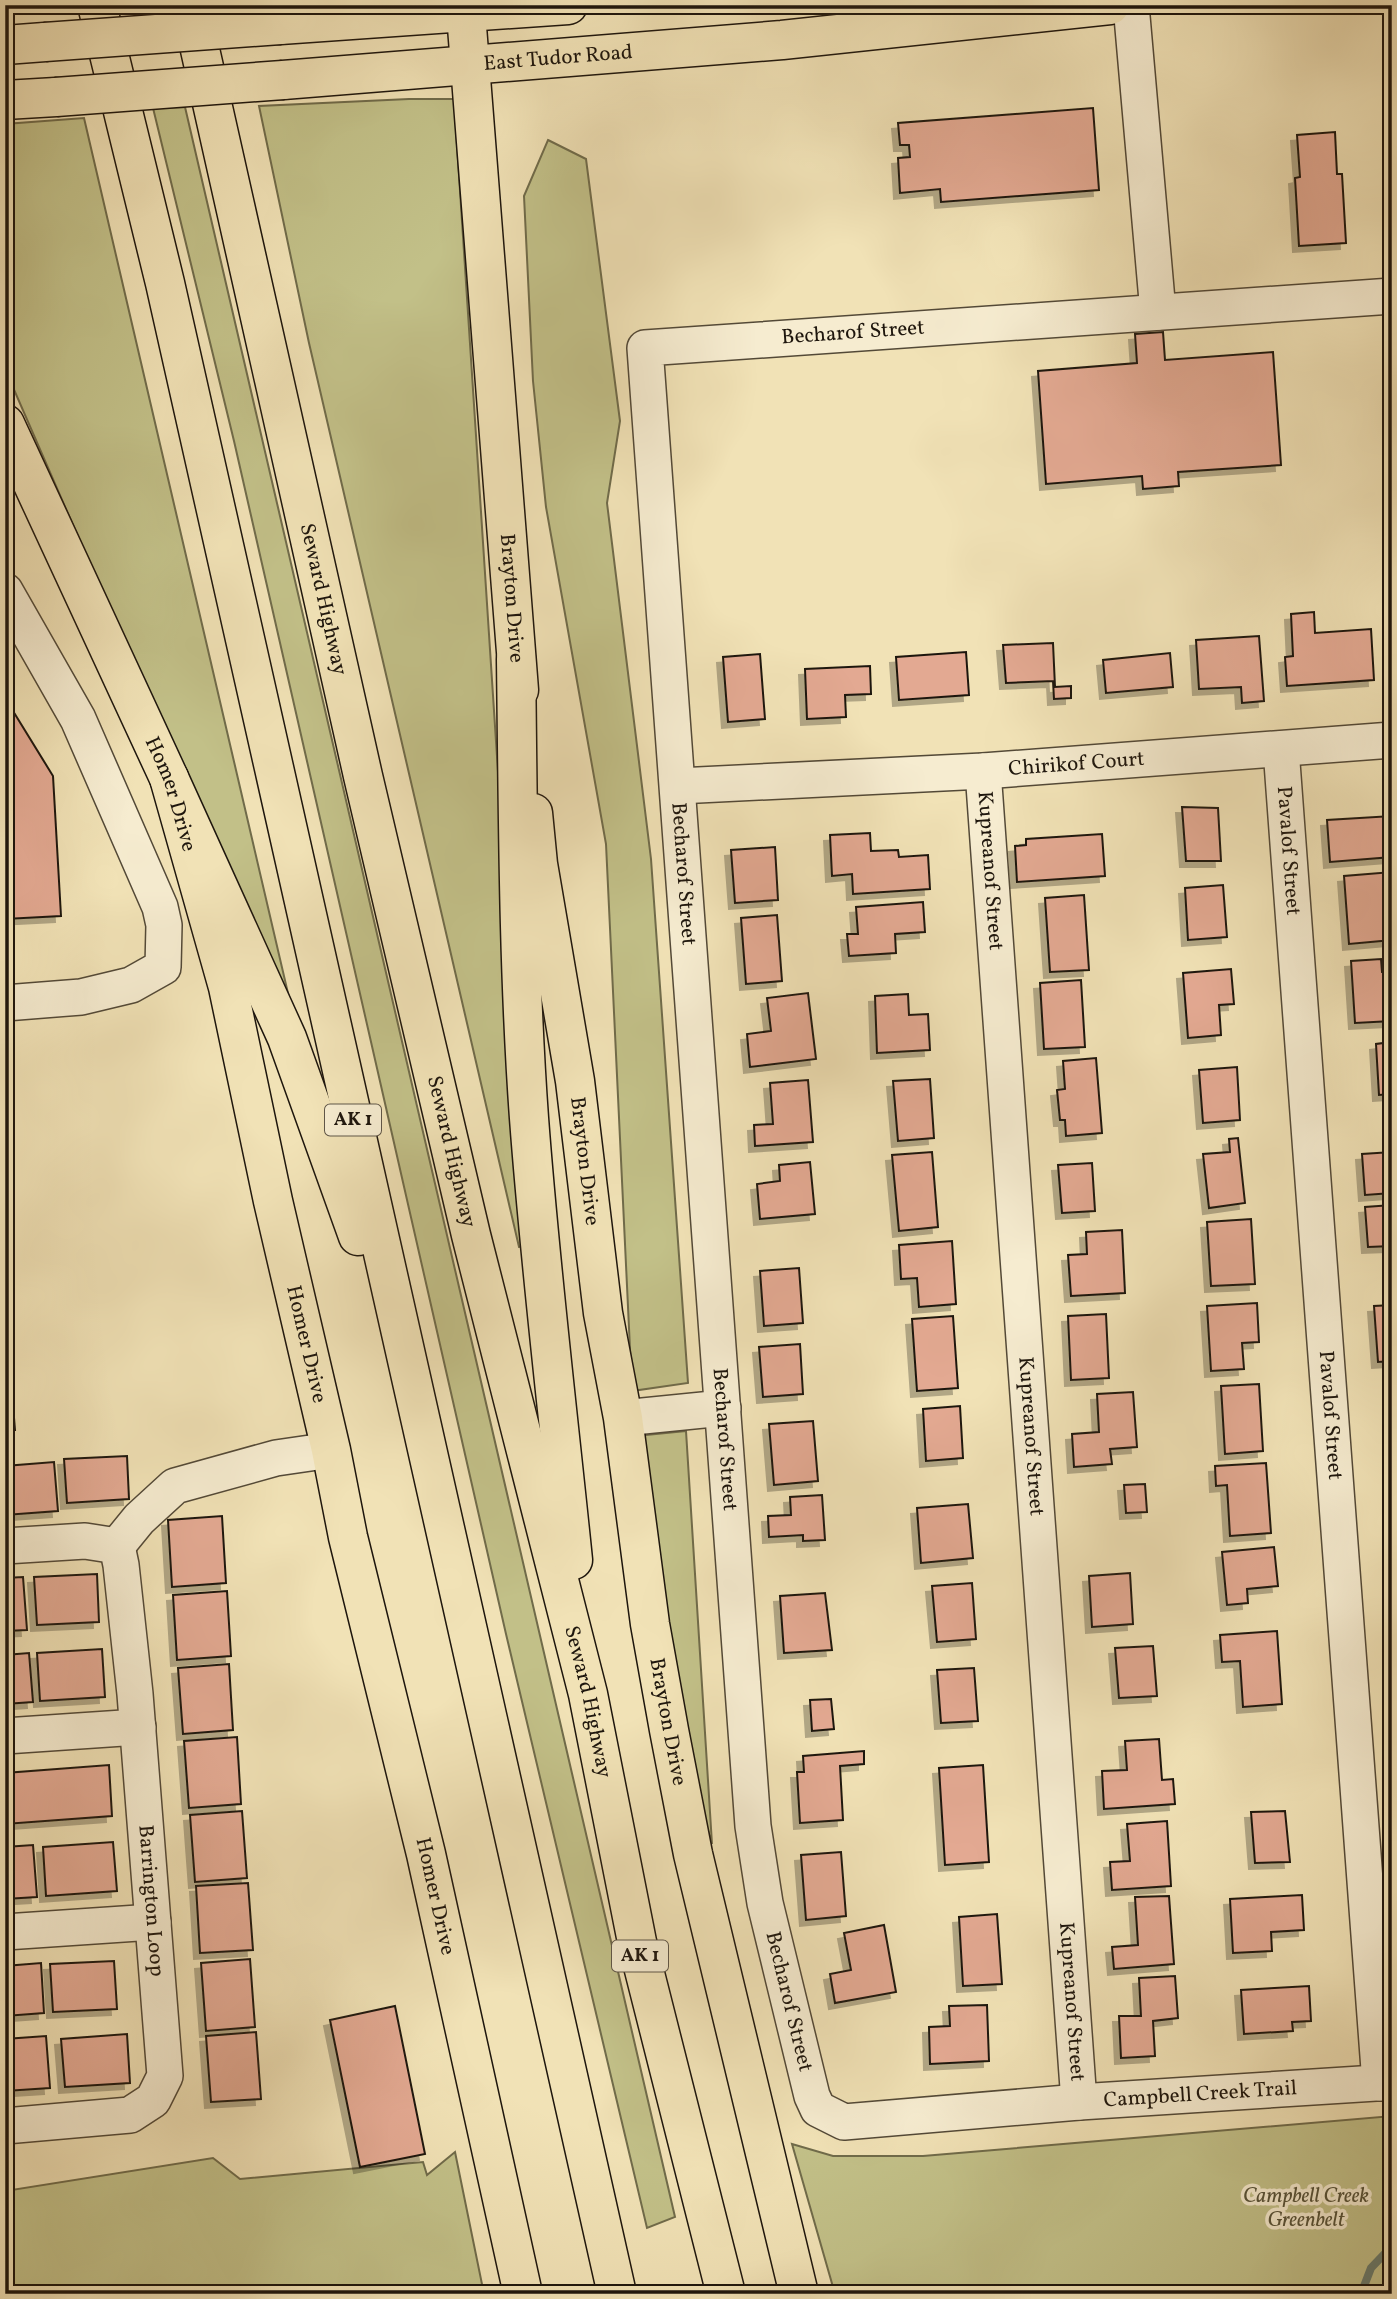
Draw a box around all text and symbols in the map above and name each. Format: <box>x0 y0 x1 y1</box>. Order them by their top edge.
street label: East Tudor Road <box>482 38 634 78</box>
street label: Becharof Street <box>780 314 926 352</box>
street label: Seward Highway <box>292 520 355 679</box>
street label: Brayton Drive <box>492 532 531 664</box>
street label: Homer Drive <box>137 732 204 855</box>
street label: Chirikof Court <box>1007 744 1146 784</box>
street label: Pavalof Street <box>1269 785 1308 916</box>
street label: Kupreanof Street <box>970 790 1010 951</box>
street label: Becharof Street <box>664 801 703 946</box>
street label: Seward Highway <box>420 1073 483 1231</box>
street label: Brayton Drive <box>563 1095 607 1227</box>
road number: AK 1 <box>325 1104 381 1136</box>
street label: Homer Drive <box>279 1282 334 1406</box>
street label: Pavalof Street <box>1311 1349 1350 1481</box>
street label: Kupreanof Street <box>1011 1356 1051 1517</box>
street label: Becharof Street <box>705 1367 744 1512</box>
street label: Seward Highway <box>557 1623 619 1781</box>
street label: Brayton Drive <box>642 1655 694 1788</box>
street label: Barrington Loop <box>131 1824 172 1978</box>
street label: Homer Drive <box>408 1834 462 1958</box>
street label: Kupreanof Street <box>1052 1921 1092 2083</box>
street label: Becharof Street <box>758 1928 820 2075</box>
road number: AK 1 <box>612 1940 668 1972</box>
street label: Campbell Creek Trail <box>1103 2074 1298 2115</box>
park label: Campbell Creek Greenbelt <box>1243 2182 1369 2235</box>

